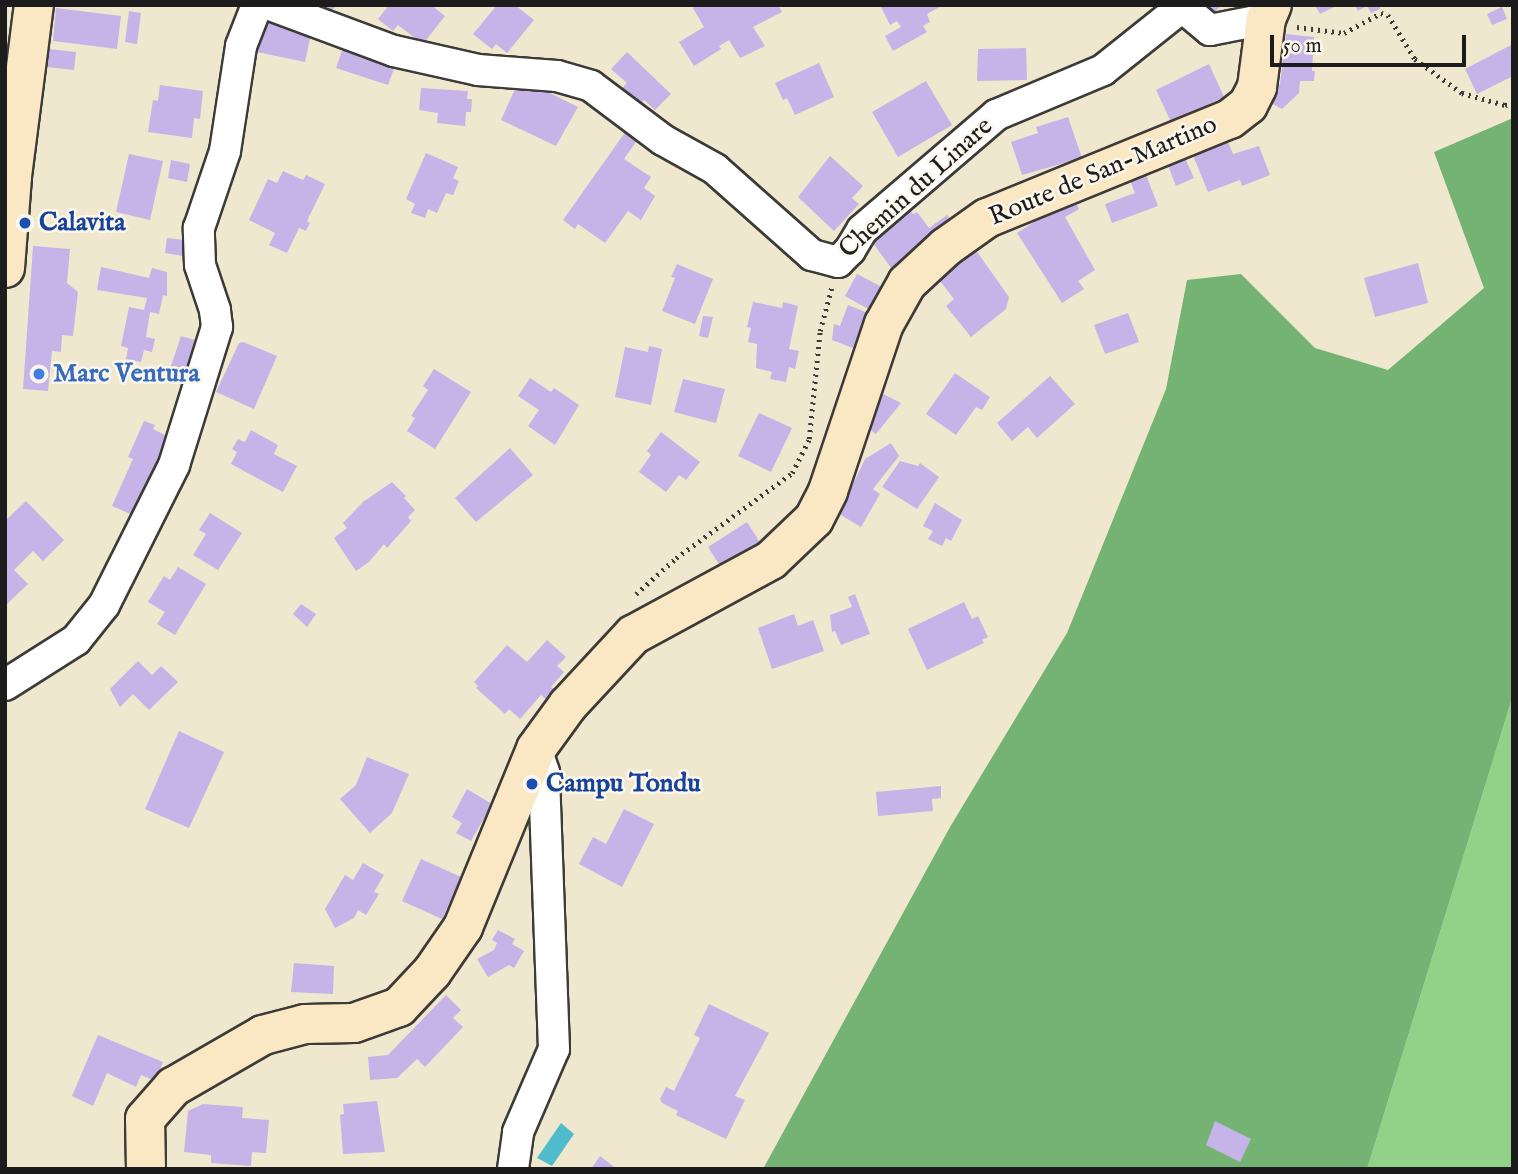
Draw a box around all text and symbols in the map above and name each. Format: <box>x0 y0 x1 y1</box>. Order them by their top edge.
scale bar <box>1273 21 1469 65</box>
text: 50 m <box>1283 33 1322 60</box>
street label: Route de San-Martino <box>984 109 1222 233</box>
street label: Chemin du Linare <box>833 111 999 265</box>
place label: Calavita <box>39 207 125 239</box>
marker: Calavita <box>17 215 33 231</box>
place label: Marc Ventura <box>53 358 200 390</box>
marker: Marc Ventura <box>31 366 47 382</box>
place label: Campu Tondu <box>546 768 701 800</box>
marker: Campu Tondu <box>524 776 540 792</box>

